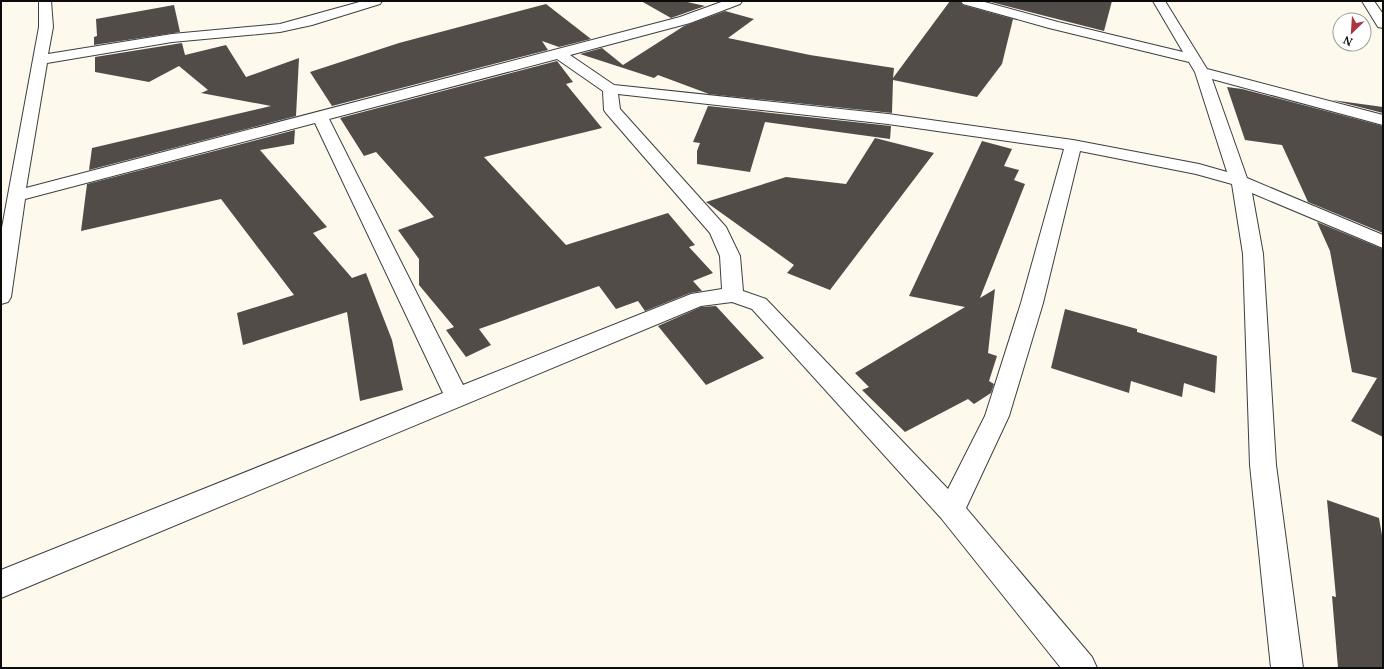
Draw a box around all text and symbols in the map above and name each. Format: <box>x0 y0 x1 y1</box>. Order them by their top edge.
north arrow <box>1332 12 1372 52</box>
text: N <box>1340 33 1355 50</box>

